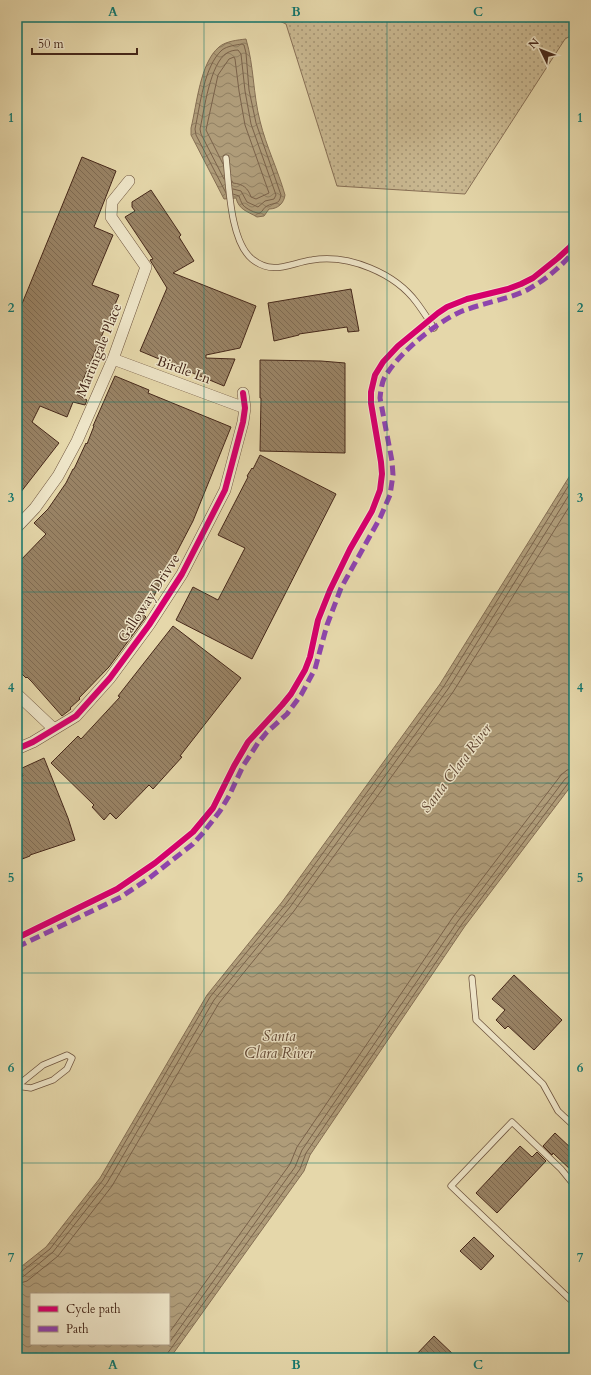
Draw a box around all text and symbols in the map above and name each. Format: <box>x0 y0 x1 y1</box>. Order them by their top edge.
text: A <box>108 3 118 21</box>
text: B <box>291 3 301 21</box>
text: C <box>473 3 483 21</box>
scale bar <box>32 30 137 56</box>
north arrow <box>521 30 561 70</box>
text: N <box>525 35 543 52</box>
text: 50 m <box>38 36 65 52</box>
text: 1 <box>8 109 14 127</box>
text: 1 <box>577 109 583 127</box>
text: 2 <box>8 299 15 317</box>
text: 2 <box>577 299 584 317</box>
street label: Martingale Place <box>72 301 126 399</box>
street label: Birdle Ln <box>154 351 214 389</box>
text: 3 <box>8 489 15 507</box>
text: 3 <box>577 489 584 507</box>
street label: Galloway Drivve <box>113 550 185 646</box>
text: 4 <box>8 679 15 697</box>
text: 4 <box>577 679 584 697</box>
water label: Santa Clara River <box>416 718 497 817</box>
text: 5 <box>8 869 14 887</box>
text: 5 <box>577 869 583 887</box>
water label: Santa Clara River <box>244 1026 315 1063</box>
text: 6 <box>8 1059 15 1077</box>
text: 6 <box>577 1059 584 1077</box>
text: 7 <box>8 1249 15 1267</box>
text: 7 <box>577 1249 584 1267</box>
legend <box>30 1293 170 1345</box>
text: Cycle path <box>66 1301 121 1317</box>
text: Path <box>66 1321 89 1337</box>
text: A <box>108 1356 118 1374</box>
text: B <box>291 1356 301 1374</box>
text: C <box>473 1356 483 1374</box>

